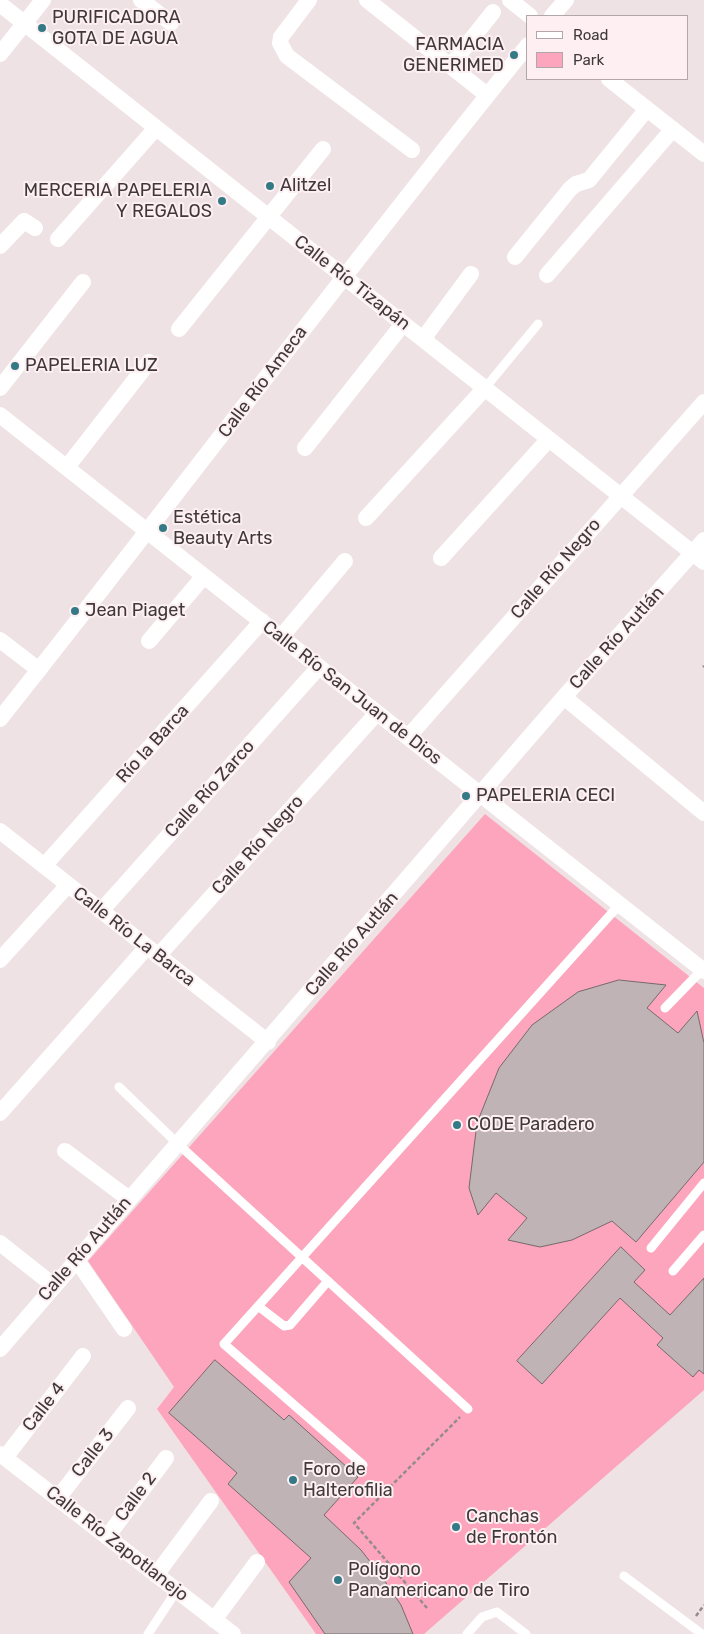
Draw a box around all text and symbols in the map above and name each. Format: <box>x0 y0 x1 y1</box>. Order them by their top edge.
place label: PURIFICADORA GOTA DE AGUA <box>52 7 181 50</box>
legend <box>526 15 689 80</box>
marker: PURIFICADORA GOTA DE AGUA <box>36 22 48 34</box>
text: Road <box>573 26 609 44</box>
place label: FARMACIA GENERIMED <box>403 34 504 76</box>
marker: FARMACIA GENERIMED <box>508 49 520 61</box>
text: Park <box>573 51 604 69</box>
place label: Alitzel <box>280 175 331 197</box>
place label: MERCERIA PAPELERIA Y REGALOS <box>24 180 212 222</box>
marker: Alitzel <box>264 180 276 192</box>
marker: MERCERIA PAPELERIA Y REGALOS <box>216 195 228 207</box>
street label: Calle Río Tizapán <box>290 231 414 335</box>
street label: Calle Río Ameca <box>214 322 312 442</box>
place label: PAPELERIA LUZ <box>25 355 158 377</box>
marker: PAPELERIA LUZ <box>9 360 21 372</box>
place label: Estética Beauty Arts <box>173 507 272 550</box>
street label: Calle Río Negro <box>506 514 606 624</box>
marker: Estética Beauty Arts <box>157 522 169 534</box>
street label: Calle Río Autlán <box>565 582 669 694</box>
place label: Jean Piaget <box>85 600 185 622</box>
marker: Jean Piaget <box>69 605 81 617</box>
street label: Calle Río San Juan de Dios <box>258 616 446 770</box>
street label: Río la Barca <box>112 700 194 788</box>
street label: Calle Río Zarco <box>161 736 259 842</box>
place label: PAPELERIA CECI <box>476 785 615 807</box>
marker: PAPELERIA CECI <box>460 790 472 802</box>
street label: Calle Río Negro <box>208 791 308 899</box>
street label: Calle Río La Barca <box>69 883 199 991</box>
street label: Calle Río Autlán <box>301 887 403 1001</box>
place label: CODE Paradero <box>467 1114 595 1136</box>
marker: CODE Paradero <box>451 1119 463 1131</box>
street label: Calle Río Autlán <box>34 1192 136 1306</box>
street label: Calle 4 <box>18 1378 70 1436</box>
street label: Calle 3 <box>67 1424 119 1482</box>
place label: Foro de Halterofilia <box>303 1459 393 1502</box>
street label: Calle 2 <box>111 1468 161 1526</box>
marker: Foro de Halterofilia <box>287 1474 299 1486</box>
street label: Calle Río Zapotlanejo <box>41 1482 193 1606</box>
place label: Canchas de Frontón <box>466 1506 558 1548</box>
marker: Canchas de Frontón <box>450 1521 462 1533</box>
place label: Polígono Panamericano de Tiro <box>348 1559 530 1602</box>
marker: Polígono Panamericano de Tiro <box>332 1574 344 1586</box>

